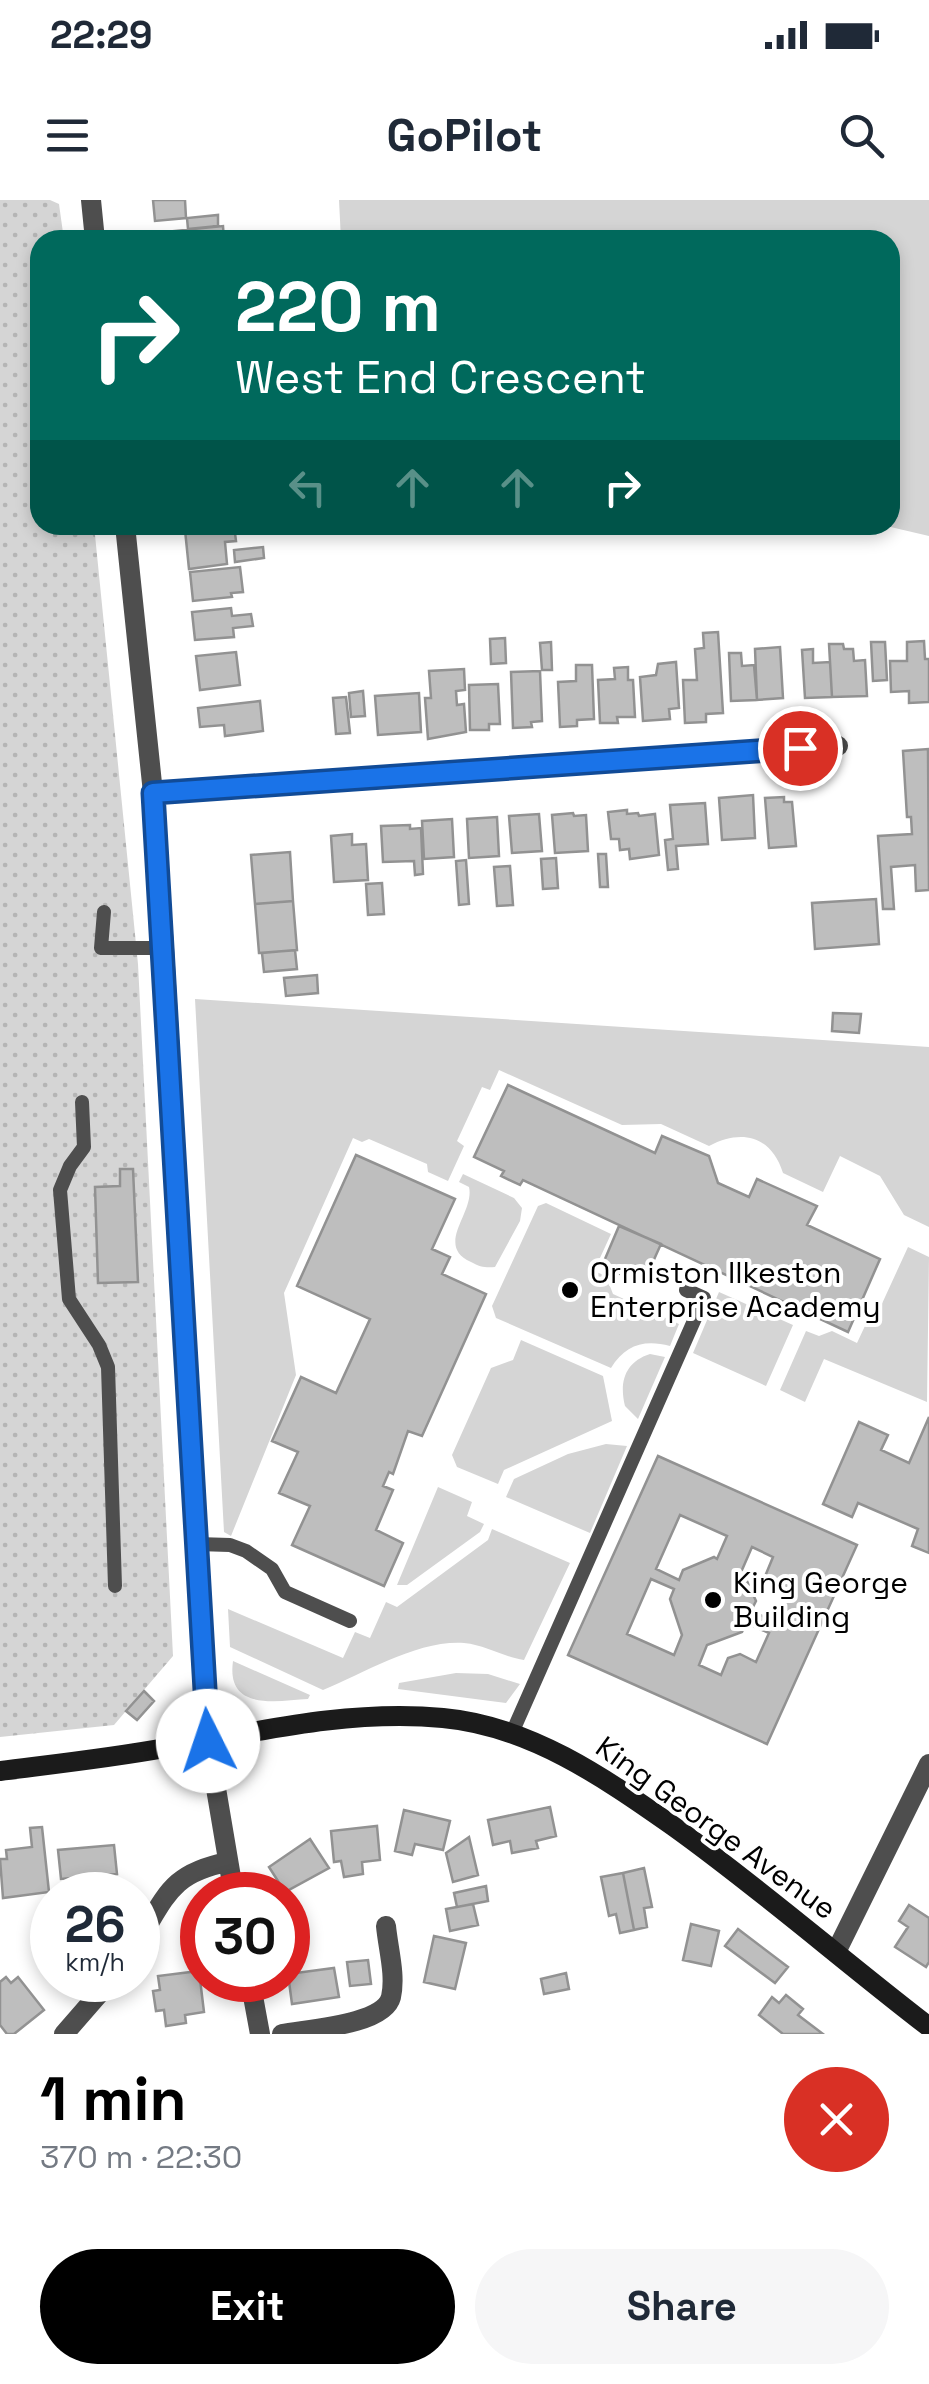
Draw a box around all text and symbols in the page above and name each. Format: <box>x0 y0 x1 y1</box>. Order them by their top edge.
text: 22:29 <box>50 11 152 59</box>
text: GoPilot <box>387 107 542 164</box>
icon: menu <box>40 108 95 163</box>
icon: search <box>834 108 889 163</box>
text: 220 m <box>235 262 441 351</box>
icon: right <box>70 270 200 400</box>
text: West End Crescent <box>235 349 646 406</box>
icon: left <box>280 460 335 515</box>
icon: ahead <box>385 460 440 515</box>
icon: ahead <box>490 460 545 515</box>
icon: right <box>595 460 650 515</box>
pin <box>758 706 843 791</box>
icon: arrive <box>773 721 828 776</box>
place label: Ormiston Ilkeston Enterprise Academy <box>590 1253 881 1326</box>
marker: Ormiston Ilkeston Enterprise Academy <box>559 1279 581 1301</box>
place label: King George Building <box>733 1563 908 1636</box>
marker: King George Building <box>702 1589 724 1611</box>
position arrow <box>156 1689 260 1793</box>
street label: King George Avenue <box>588 1727 844 1928</box>
speed limit sign: 30 <box>180 1872 310 2002</box>
text: 26 <box>65 1893 125 1957</box>
text: km/h <box>65 1946 125 1978</box>
text: 1 min <box>40 2061 187 2138</box>
button: close <box>784 2067 889 2172</box>
text: 370 m · 22:30 <box>40 2137 242 2177</box>
button: Exit <box>40 2249 455 2364</box>
button: Share <box>475 2249 889 2364</box>

